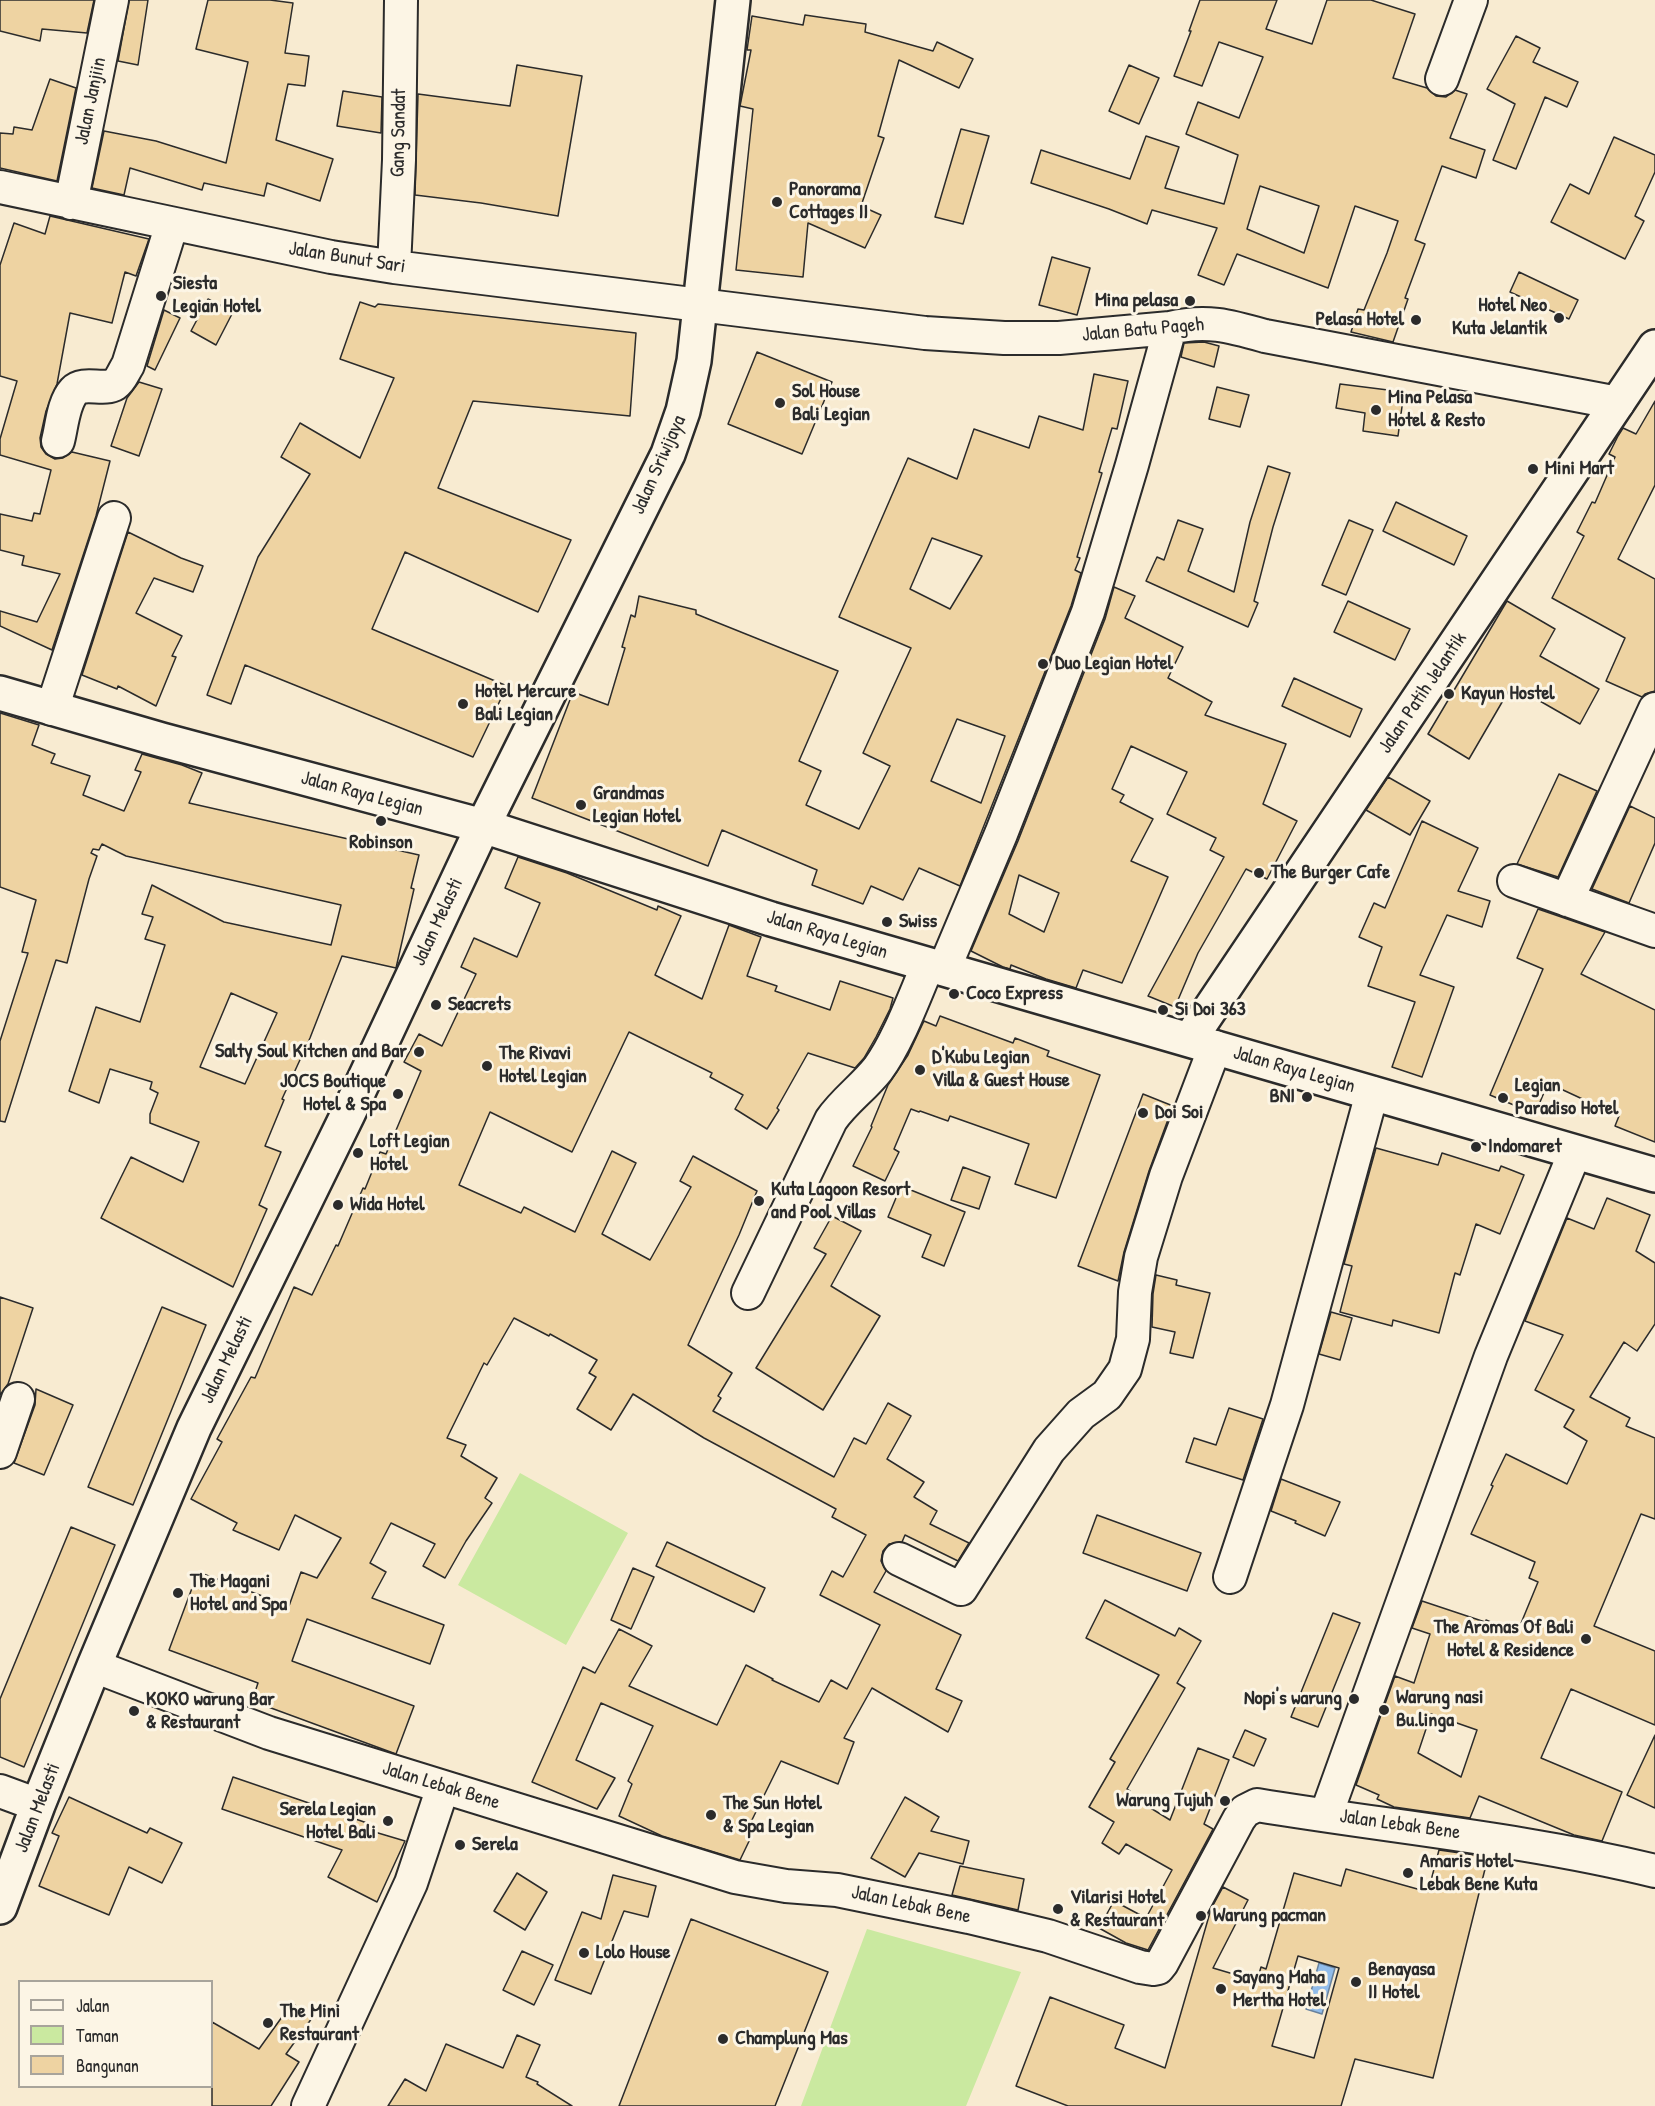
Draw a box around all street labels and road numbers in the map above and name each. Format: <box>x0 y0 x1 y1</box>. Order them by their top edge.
street label: Jalan Janjiin <box>70 55 112 147</box>
street label: Gang Sandat <box>386 89 412 177</box>
street label: Jalan Bunut Sari <box>287 237 407 279</box>
street label: Jalan Batu Pageh <box>1081 313 1205 347</box>
street label: Jalan Sriwijaya <box>626 412 692 518</box>
street label: Jalan Patih Jelantik <box>1374 628 1472 758</box>
street label: Jalan Raya Legian <box>298 766 426 822</box>
street label: Jalan Melasti <box>407 874 469 970</box>
street label: Jalan Raya Legian <box>763 905 891 965</box>
street label: Jalan Raya Legian <box>1230 1041 1358 1099</box>
street label: Jalan Melasti <box>196 1312 258 1408</box>
street label: Jalan Lebak Bene <box>379 1757 503 1815</box>
street label: Jalan Melasti <box>10 1760 66 1856</box>
street label: Jalan Lebak Bene <box>1338 1805 1462 1845</box>
street label: Jalan Lebak Bene <box>849 1881 973 1929</box>

